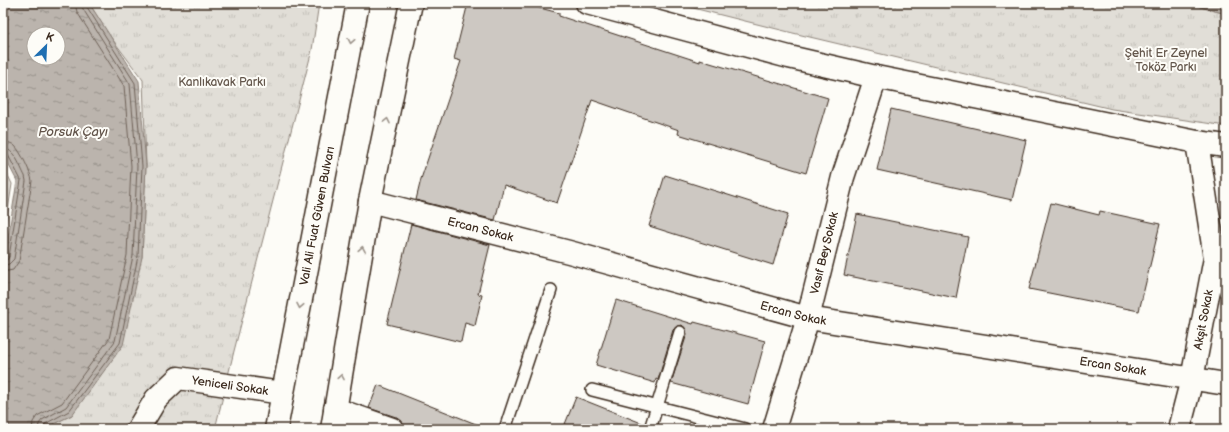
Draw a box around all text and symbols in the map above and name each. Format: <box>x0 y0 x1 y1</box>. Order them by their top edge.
north arrow <box>26 26 66 66</box>
text: K <box>44 30 56 45</box>
one-way arrow <box>347 38 356 44</box>
park label: Şehit Er Zeynel Toköz Parkı <box>1125 46 1207 75</box>
park label: Kanlıkavak Parkı <box>178 75 266 90</box>
one-way arrow <box>382 118 390 124</box>
water label: Porsuk Çayı <box>38 124 108 140</box>
street label: Vali Ali Fuat Güven Bulvarı <box>297 145 338 287</box>
street label: Vasıf Bey Sokak <box>807 210 842 296</box>
street label: Ercan Sokak <box>446 214 515 245</box>
one-way arrow <box>357 245 366 252</box>
street label: Akşit Sokak <box>1191 288 1217 351</box>
street label: Ercan Sokak <box>759 298 827 329</box>
one-way arrow <box>296 303 304 310</box>
street label: Ercan Sokak <box>1078 354 1147 379</box>
street label: Yeniceli Sokak <box>190 373 269 399</box>
one-way arrow <box>336 374 345 380</box>

